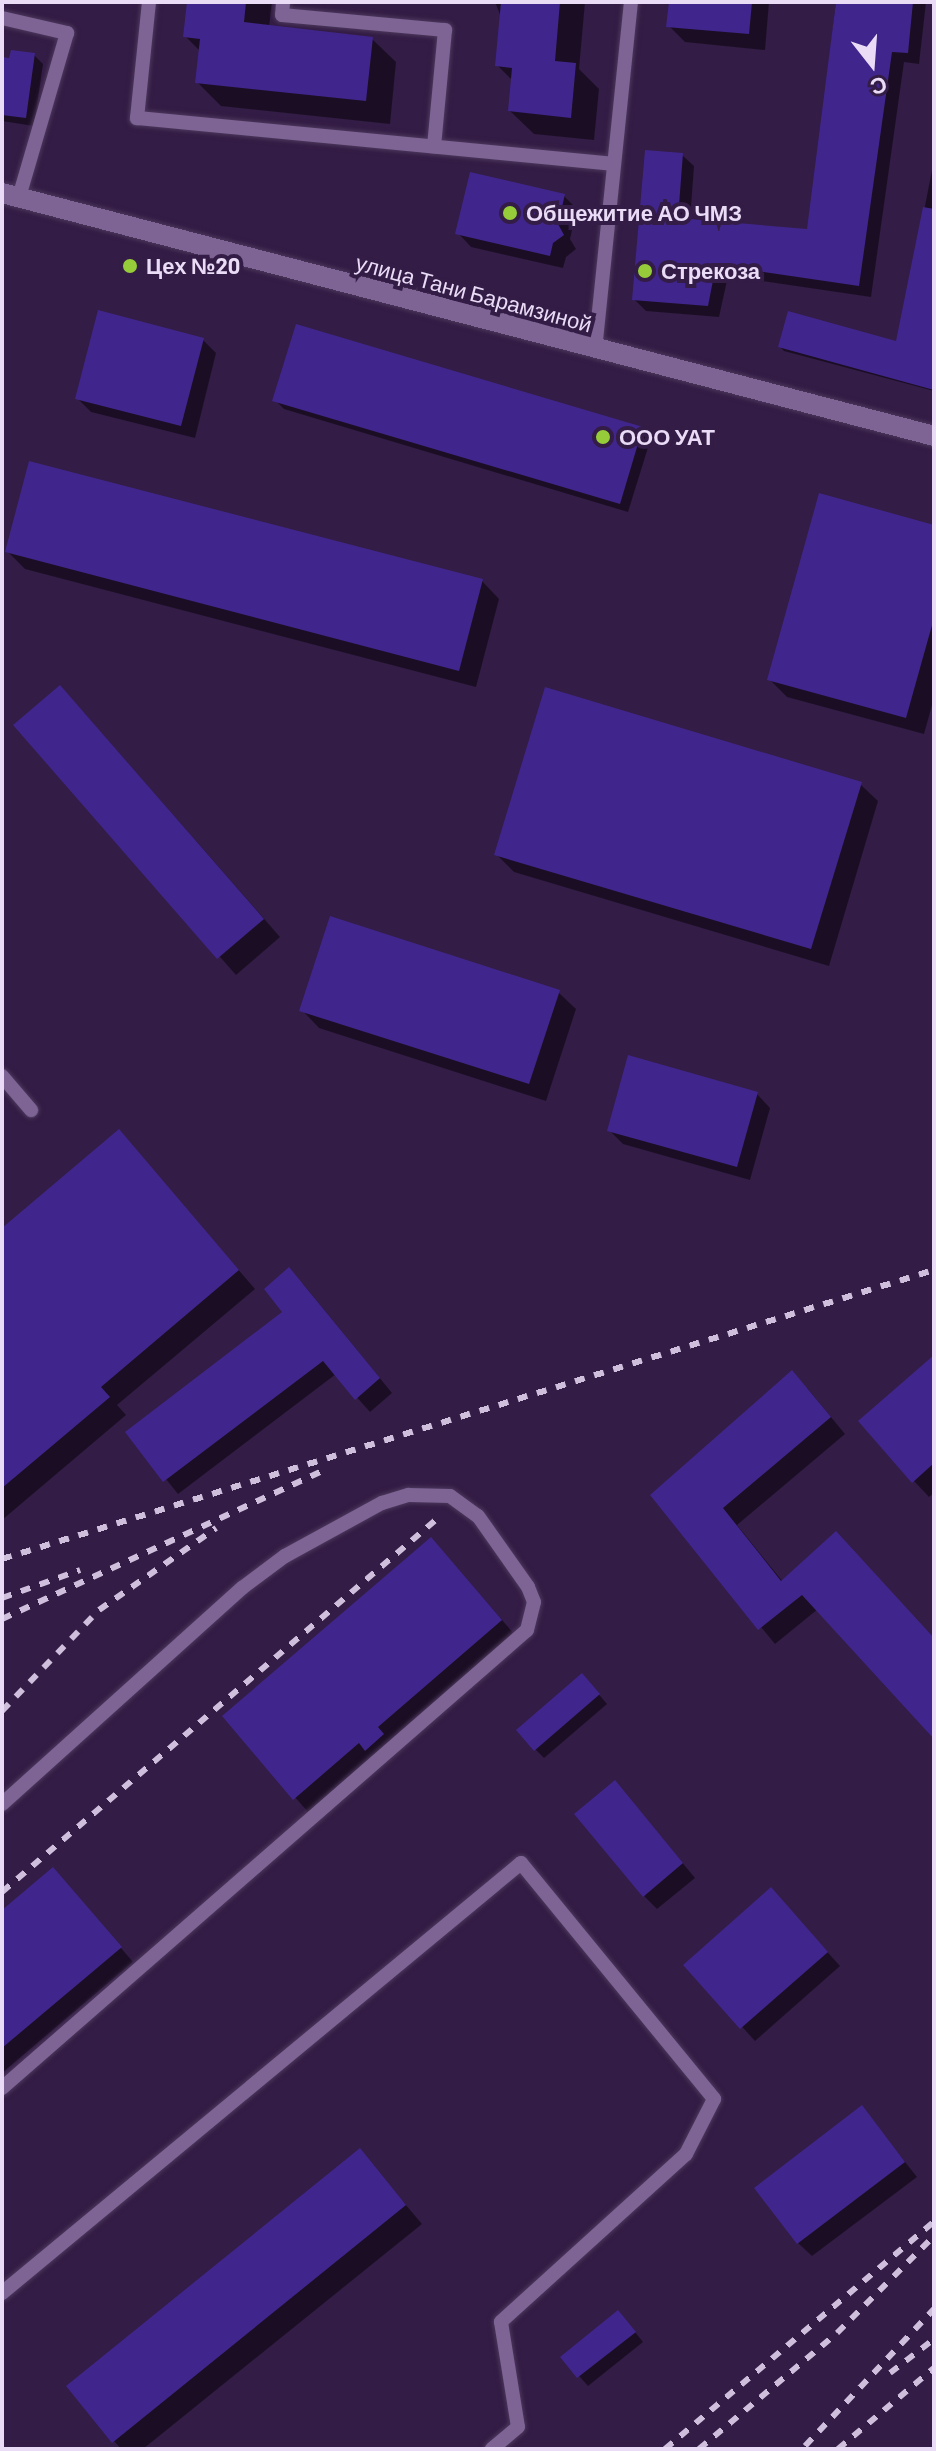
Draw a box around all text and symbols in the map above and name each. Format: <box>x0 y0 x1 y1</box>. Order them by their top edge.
north arrow <box>832 24 912 104</box>
text: С <box>868 72 890 102</box>
place label: Общежитие АО ЧМЗ <box>526 200 742 226</box>
marker: Общежитие АО ЧМЗ <box>501 204 519 222</box>
street label: улица Тани Барамзиной <box>353 249 595 337</box>
place label: Цех №20 <box>146 253 240 279</box>
marker: Цех №20 <box>121 257 139 275</box>
place label: Стрекоза <box>661 258 760 284</box>
marker: Стрекоза <box>636 262 654 280</box>
place label: ООО УАТ <box>619 424 715 450</box>
marker: ООО УАТ <box>594 428 612 446</box>

